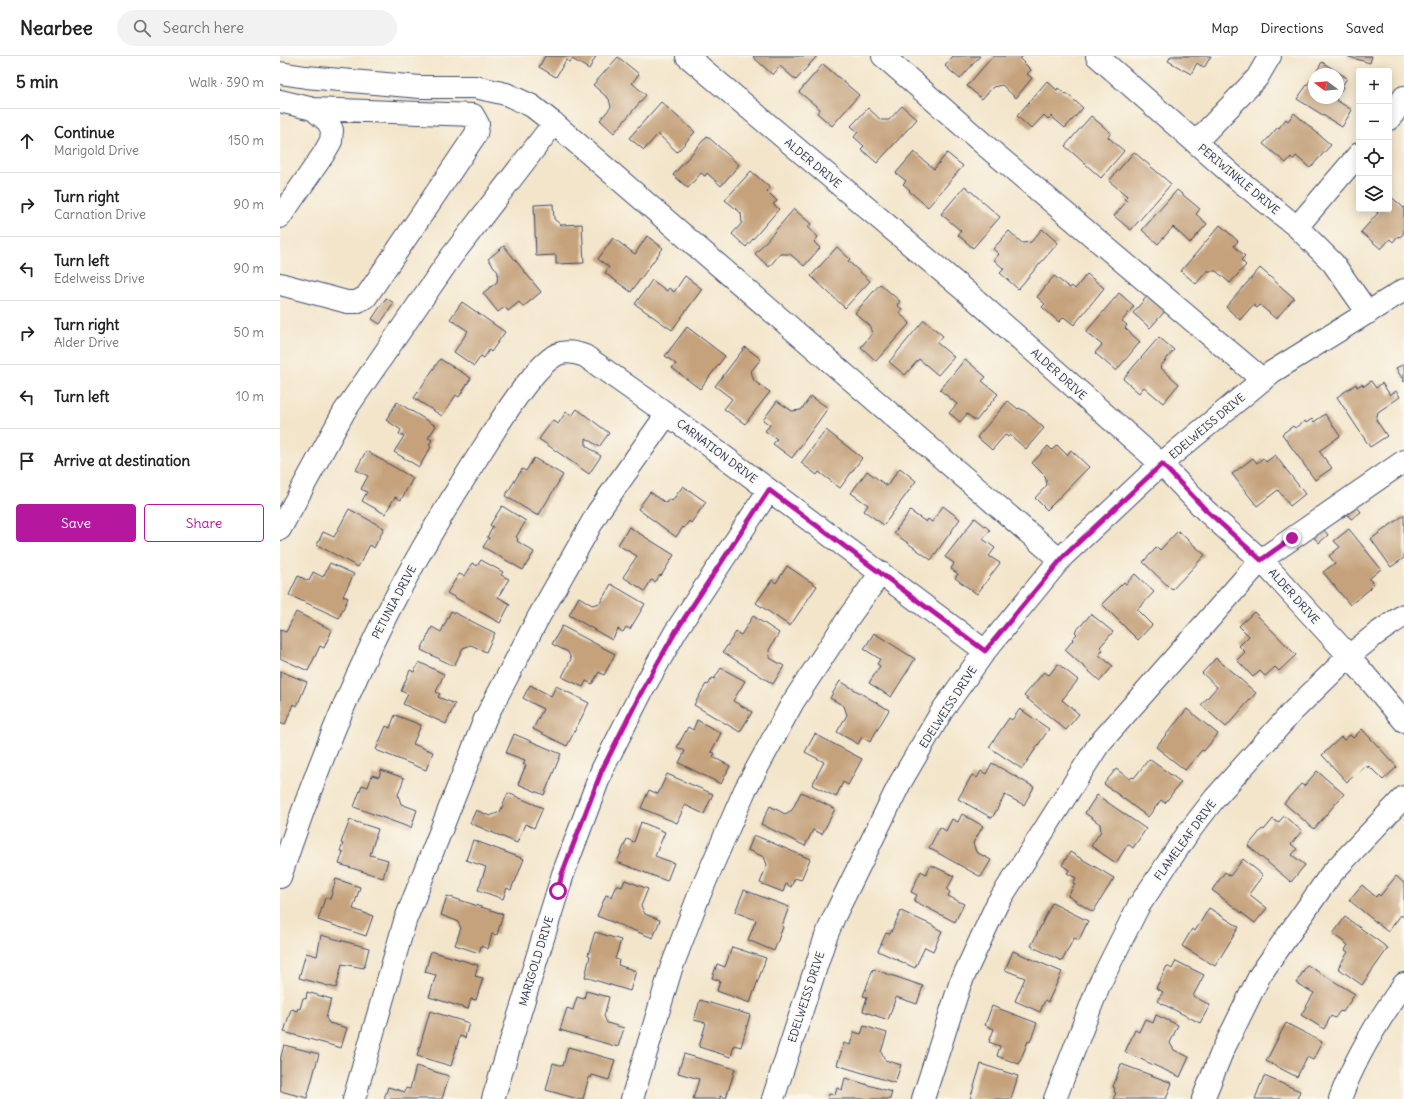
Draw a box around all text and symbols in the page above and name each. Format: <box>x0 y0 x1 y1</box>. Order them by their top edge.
search box <box>117 10 397 46</box>
text: Nearbee <box>20 16 93 40</box>
icon: search <box>131 17 153 39</box>
text: Search here <box>163 18 244 37</box>
text: Map <box>1211 19 1238 37</box>
text: Directions <box>1260 19 1324 37</box>
text: Saved <box>1346 19 1384 37</box>
north arrow <box>1308 68 1344 104</box>
map controls <box>1356 68 1392 212</box>
button: + <box>1356 68 1392 104</box>
text: 5 min <box>16 71 58 93</box>
text: Walk · 390 m <box>189 74 264 91</box>
button: − <box>1356 104 1392 140</box>
text: Continue <box>54 123 115 142</box>
icon: ahead <box>16 130 38 152</box>
text: 150 m <box>228 132 264 149</box>
street label: ALDER DRIVE <box>782 135 844 191</box>
button: locate <box>1356 140 1392 176</box>
street label: PERIWINKLE DRIVE <box>1195 141 1283 217</box>
text: Marigold Drive <box>54 142 139 159</box>
button: layers <box>1356 176 1392 212</box>
text: Turn right <box>54 187 119 206</box>
icon: right <box>16 194 38 216</box>
text: 90 m <box>233 196 264 213</box>
text: Carnation Drive <box>54 206 146 223</box>
text: Turn left <box>54 251 109 270</box>
icon: left <box>16 258 38 280</box>
text: 90 m <box>233 260 264 277</box>
text: Edelweiss Drive <box>54 270 145 287</box>
text: Turn right <box>54 315 119 334</box>
icon: right <box>16 322 38 344</box>
text: 50 m <box>233 324 264 341</box>
text: Alder Drive <box>54 334 119 351</box>
street label: ALDER DRIVE <box>1028 345 1090 403</box>
icon: left <box>16 386 38 408</box>
text: Turn left <box>54 387 109 406</box>
text: 10 m <box>236 388 264 405</box>
street label: EDELWEISS DRIVE <box>1166 390 1248 462</box>
street label: CARNATION DRIVE <box>674 416 760 486</box>
icon: arrive <box>16 450 38 472</box>
text: Arrive at destination <box>54 451 190 470</box>
button: Save <box>16 504 136 542</box>
button: Share <box>144 504 264 542</box>
route end <box>1283 529 1301 547</box>
street label: PETUNIA DRIVE <box>369 563 419 641</box>
street label: ALDER DRIVE <box>1265 565 1323 627</box>
street label: EDELWEISS DRIVE <box>916 663 980 751</box>
street label: FLAMELEAF DRIVE <box>1151 797 1219 883</box>
route start <box>549 882 567 900</box>
street label: MARIGOLD DRIVE <box>516 914 556 1008</box>
street label: EDELWEISS DRIVE <box>785 950 827 1044</box>

